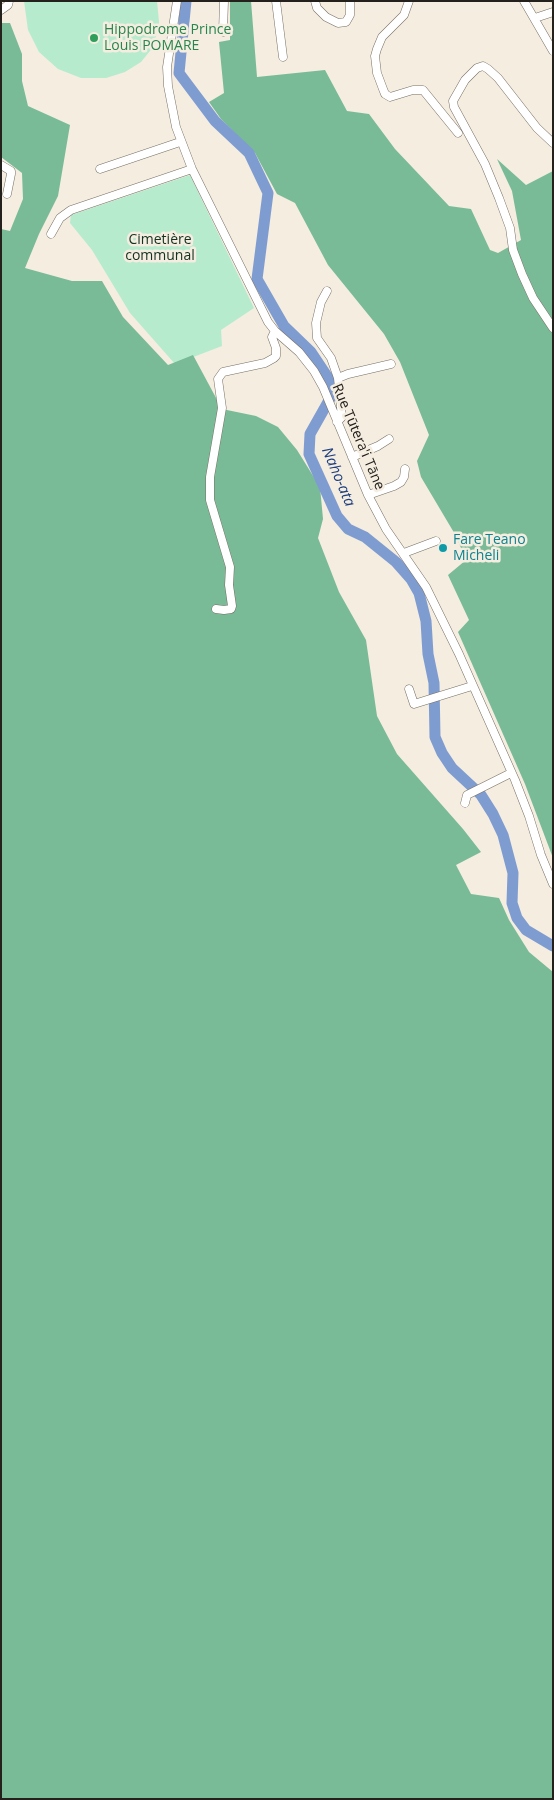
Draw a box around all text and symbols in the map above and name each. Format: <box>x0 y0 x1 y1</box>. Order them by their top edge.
place label: Hippodrome Prince Louis POMARE <box>104 22 231 54</box>
marker: Hippodrome Prince Louis POMARE <box>88 32 100 44</box>
park label: Cimetière communal <box>125 232 195 264</box>
street label: Rue Tūtera'i Tāne <box>328 381 388 493</box>
water label: Naho-ata <box>317 445 359 509</box>
place label: Fare Teano Micheli <box>453 532 526 564</box>
marker: Fare Teano Micheli <box>437 542 449 554</box>

